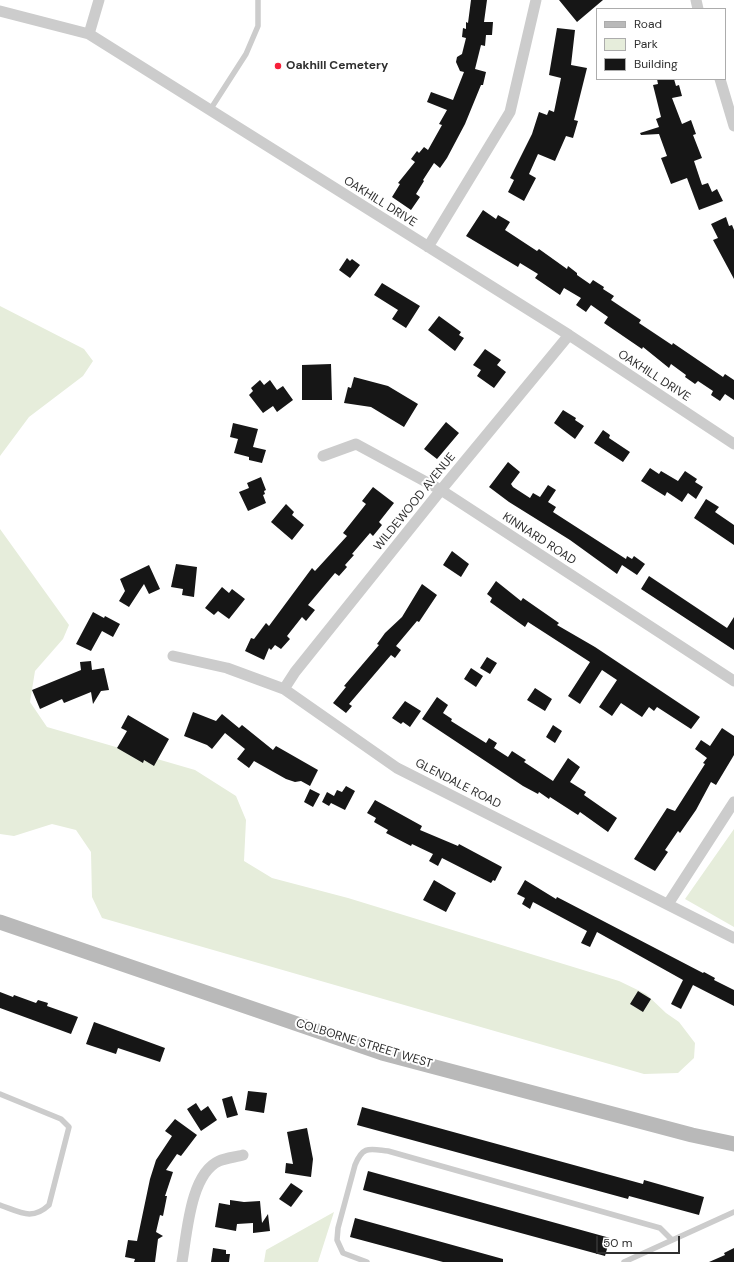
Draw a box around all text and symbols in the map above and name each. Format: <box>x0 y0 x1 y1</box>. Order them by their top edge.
legend <box>596 8 726 80</box>
text: Road <box>634 16 662 32</box>
text: Park <box>634 36 658 52</box>
text: Building <box>634 56 678 72</box>
place label: Oakhill Cemetery <box>286 59 388 73</box>
marker: Oakhill Cemetery <box>273 61 283 71</box>
street label: OAKHILL DRIVE <box>341 174 419 230</box>
street label: OAKHILL DRIVE <box>615 347 693 405</box>
street label: WILDEWOOD AVENUE <box>371 450 459 554</box>
street label: KINNARD ROAD <box>499 510 579 568</box>
street label: GLENDALE ROAD <box>413 756 503 812</box>
street label: COLBORNE STREET WEST <box>294 1016 434 1072</box>
scale bar <box>598 1228 682 1254</box>
text: 50 m <box>603 1235 632 1251</box>

